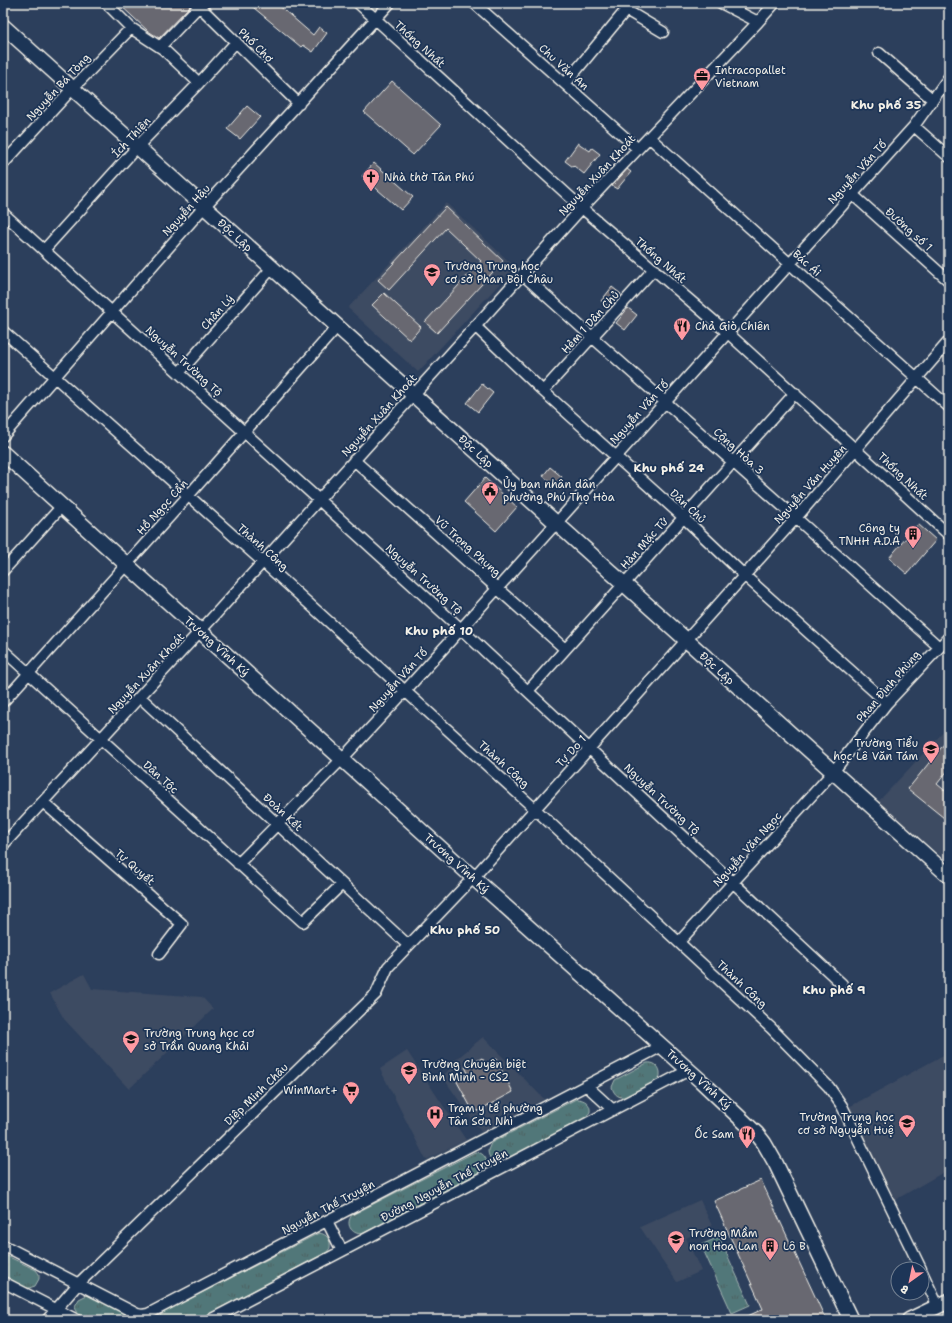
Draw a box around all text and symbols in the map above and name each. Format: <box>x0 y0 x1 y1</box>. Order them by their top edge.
street label: Thống Nhất <box>391 18 448 71</box>
street label: Phố Chợ <box>235 25 277 66</box>
street label: Chu Văn An <box>535 41 592 94</box>
street label: Nguyễn Bá Tòng <box>23 50 94 124</box>
place label: Intracopallet Vietnam <box>715 63 786 91</box>
office icon: Intracopallet Vietnam <box>692 66 712 91</box>
district label: Khu phố 35 <box>851 97 921 113</box>
street label: Ích Thiện <box>108 113 154 161</box>
street label: Nguyễn Xuân Khoát <box>556 131 639 219</box>
street label: Nguyễn Văn Tố <box>825 137 890 207</box>
church icon: Nhà thờ Tân Phú <box>361 167 381 192</box>
place label: Nhà thờ Tân Phú <box>384 170 474 185</box>
street label: Nguyễn Hậu <box>159 181 214 240</box>
street label: Đường số 1 <box>882 204 935 255</box>
street label: Độc Lập <box>214 216 255 255</box>
street label: Thống Nhất <box>632 234 690 287</box>
street label: Bác Ái <box>789 246 825 280</box>
place label: Trường Trung học cơ sở Phan Bội Châu <box>445 259 553 287</box>
school or university icon: Trường Trung học cơ sở Phan Bội Châu <box>422 262 442 287</box>
street label: Hẻm 1 Dân Chủ <box>558 288 623 357</box>
street label: Chân Lý <box>198 292 237 333</box>
restaurant icon: Chả Giò Chiên <box>672 316 692 341</box>
place label: Chả Giò Chiên <box>695 319 770 334</box>
street label: Nguyễn Trường Tộ <box>142 323 225 400</box>
street label: Nguyễn Xuân Khoát <box>338 371 421 460</box>
street label: Nguyễn Văn Tố <box>607 377 672 447</box>
street label: Cộng Hòa 3 <box>710 425 767 478</box>
street label: Độc Lập <box>455 432 496 471</box>
street label: Nguyễn Văn Huyên <box>771 441 850 527</box>
street label: Thống Nhất <box>874 449 931 504</box>
district label: Khu phố 24 <box>634 460 705 476</box>
street label: Hồ Ngọc Cẩn <box>134 476 191 538</box>
place label: Ủy ban nhân dân phường Phú Thọ Hòa <box>503 476 615 505</box>
public building icon: Ủy ban nhân dân phường Phú Thọ Hòa <box>480 480 500 505</box>
street label: Dân Chủ <box>666 486 709 527</box>
street label: Vũ Trọng Phụng <box>431 513 504 580</box>
street label: Hàn Mặc Tử <box>617 514 672 572</box>
street label: Thành Công <box>234 520 292 574</box>
place label: Công ty TNHH A.D.A <box>839 521 900 549</box>
building icon: Công ty TNHH A.D.A <box>903 524 923 549</box>
street label: Nguyễn Trường Tộ <box>382 541 465 618</box>
street label: Trương Vĩnh Ký <box>181 613 253 680</box>
district label: Khu phố 10 <box>405 623 473 639</box>
street label: Nguyễn Xuân Khoát <box>105 629 188 717</box>
street label: Nguyễn Văn Tố <box>366 645 431 715</box>
street label: Phan Đình Phùng <box>853 647 924 725</box>
street label: Độc Lập <box>696 649 737 688</box>
street label: Tự Do 1 <box>553 732 590 771</box>
place label: Trường Tiểu học Lê Văn Tám <box>833 736 919 764</box>
street label: Thành Công <box>475 737 533 791</box>
school or university icon: Trường Tiểu học Lê Văn Tám <box>921 739 941 764</box>
street label: Dân Tộc <box>140 758 182 798</box>
street label: Nguyễn Trường Tộ <box>621 760 703 839</box>
street label: Đoàn Kết <box>260 790 306 835</box>
street label: Nguyễn Văn Ngọc <box>710 808 785 890</box>
street label: Trương Vĩnh Ký <box>421 830 493 897</box>
street label: Tự Quyết <box>112 846 158 889</box>
district label: Khu phố 50 <box>430 922 500 938</box>
street label: Thành Công <box>713 957 770 1012</box>
district label: Khu phố 9 <box>802 982 866 998</box>
place label: Trường Trung học cơ sở Trần Quang Khải <box>144 1026 255 1054</box>
school or university icon: Trường Trung học cơ sở Trần Quang Khải <box>121 1029 141 1054</box>
street label: Trương Vĩnh Ký <box>663 1046 735 1113</box>
place label: Trường Chuyên biệt Bình Minh - CS2 <box>422 1057 526 1085</box>
street label: Diệp Minh Châu <box>221 1060 292 1129</box>
school or university icon: Trường Chuyên biệt Bình Minh - CS2 <box>399 1060 419 1085</box>
supermarket icon: WinMart+ <box>341 1080 361 1105</box>
place label: WinMart+ <box>283 1083 338 1098</box>
place label: Trạm y tế phường Tân Sơn Nhì <box>448 1101 543 1129</box>
hospital icon: Trạm y tế phường Tân Sơn Nhì <box>425 1104 445 1129</box>
place label: Trường Trung học cơ sở Nguyễn Huệ <box>798 1110 894 1138</box>
school or university icon: Trường Trung học cơ sở Nguyễn Huệ <box>897 1113 917 1138</box>
restaurant icon: Ốc Sam <box>737 1124 757 1149</box>
place label: Ốc Sam <box>695 1125 735 1142</box>
street label: Đường Nguyễn Thế Truyện <box>378 1145 510 1225</box>
street label: Nguyễn Thế Truyện <box>279 1176 378 1238</box>
place label: Trường Mầm non Hoa Lan <box>689 1226 758 1254</box>
school or university icon: Trường Mầm non Hoa Lan <box>666 1229 686 1254</box>
building icon: Lô B <box>760 1236 780 1261</box>
place label: Lô B <box>783 1239 806 1254</box>
north arrow <box>890 1261 930 1301</box>
text: B <box>898 1281 912 1297</box>

